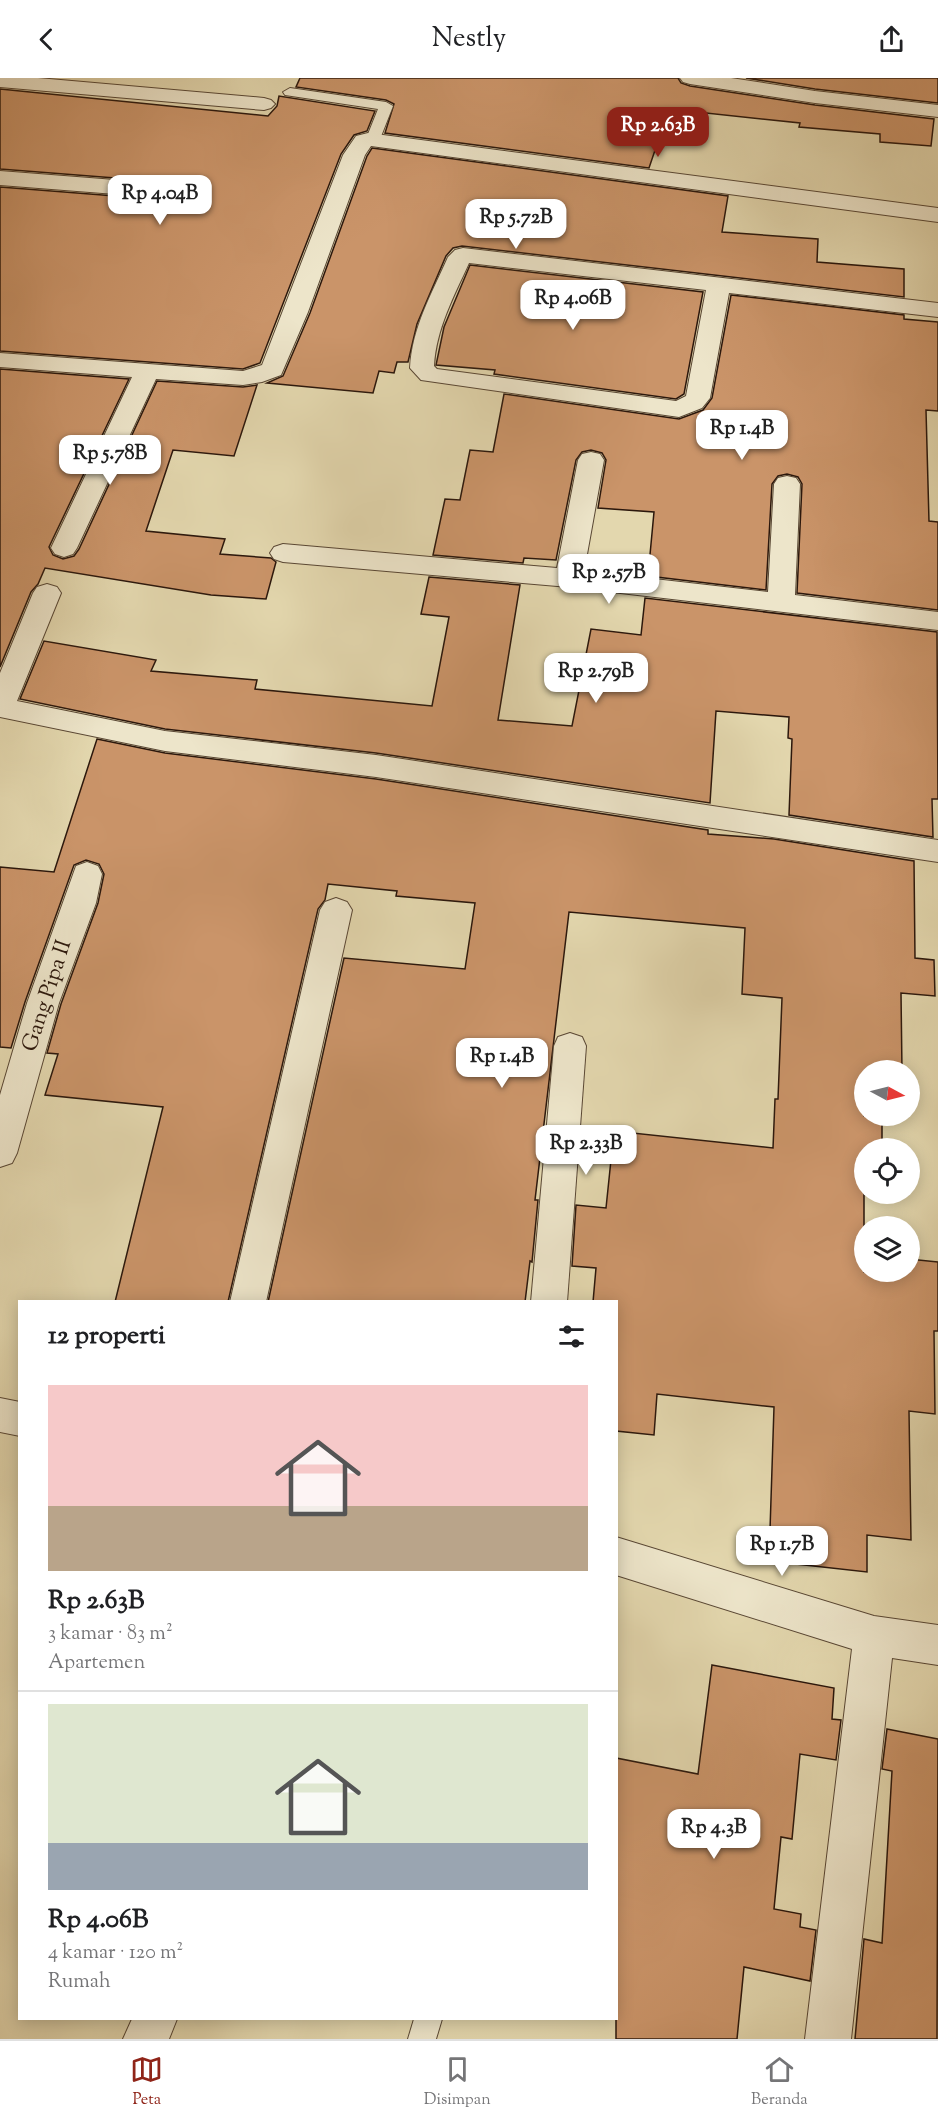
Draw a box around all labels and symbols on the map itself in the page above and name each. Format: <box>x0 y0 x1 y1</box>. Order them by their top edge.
pin: Rp 2.63B <box>596 107 720 158</box>
pin: Rp 4.04B <box>98 175 222 226</box>
pin: Rp 5.72B <box>454 199 578 250</box>
pin: Rp 4.06B <box>511 280 635 331</box>
pin: Rp 1.4B <box>687 410 797 461</box>
pin: Rp 5.78B <box>48 435 172 486</box>
pin: Rp 2.57B <box>547 554 671 605</box>
pin: Rp 2.79B <box>534 653 658 704</box>
street label: Gang Pipa II <box>15 936 81 1056</box>
pin: Rp 1.4B <box>447 1038 557 1089</box>
north arrow <box>854 1060 920 1126</box>
pin: Rp 2.33B <box>524 1125 648 1176</box>
pin: Rp 1.7B <box>727 1526 837 1577</box>
pin: Rp 4.3B <box>659 1809 769 1860</box>

